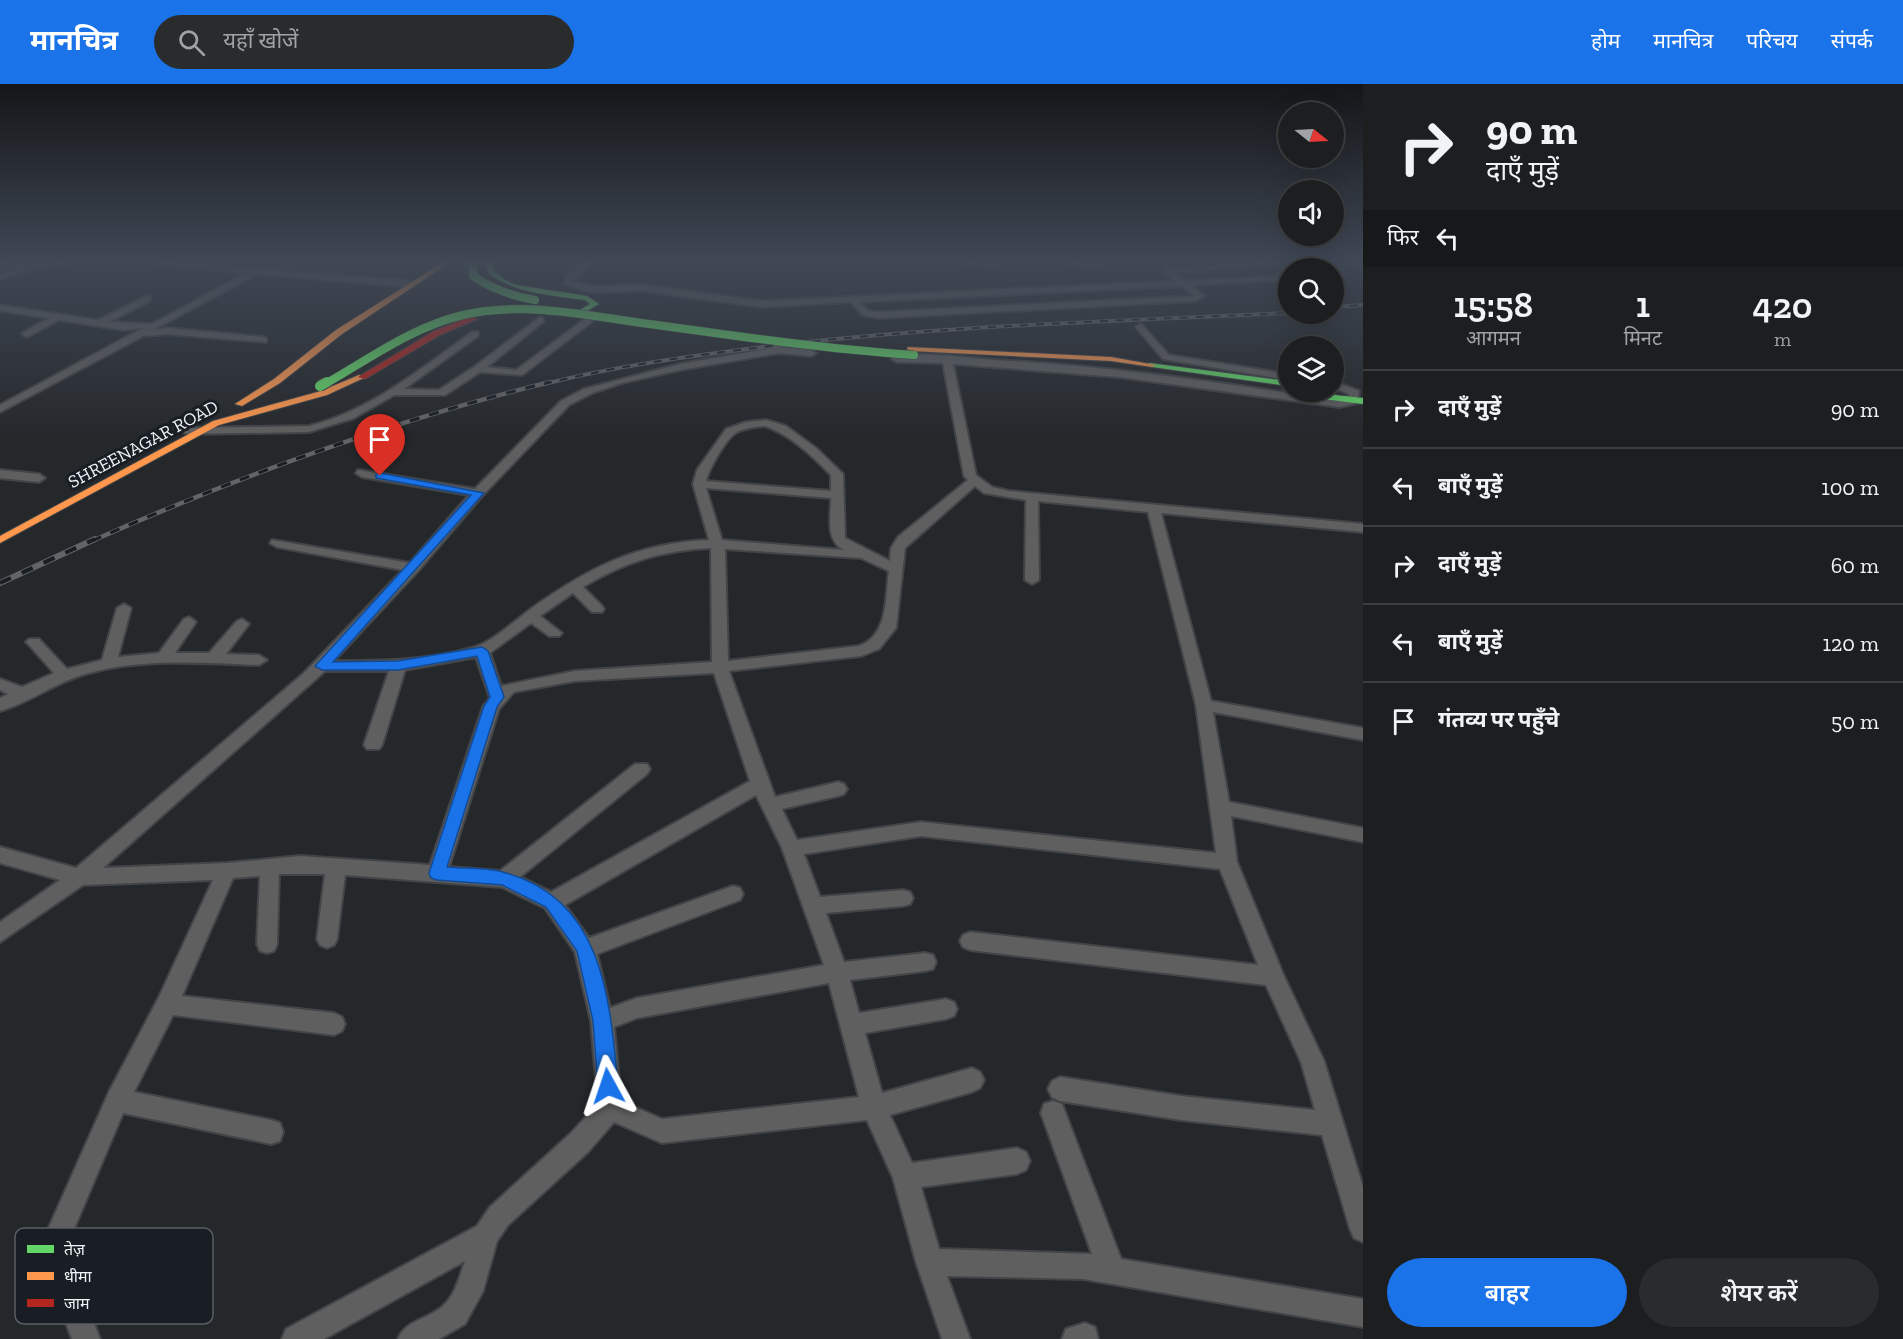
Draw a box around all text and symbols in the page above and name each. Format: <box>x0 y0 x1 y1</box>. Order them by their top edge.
search box <box>154 15 574 69</box>
text: मानचित्र <box>30 24 118 57</box>
icon: search <box>175 26 208 59</box>
text: यहाँ खोजें <box>223 27 298 54</box>
text: होम <box>1591 28 1620 53</box>
text: मानचित्र <box>1653 28 1713 53</box>
text: परिचय <box>1746 28 1798 53</box>
text: संपर्क <box>1831 28 1873 53</box>
north arrow <box>1278 102 1344 168</box>
map controls <box>1278 102 1344 402</box>
text: 90 m <box>1486 104 1577 155</box>
icon: right <box>1387 108 1465 186</box>
text: दाएँ मुड़ें <box>1486 155 1559 187</box>
button: sound <box>1278 180 1344 246</box>
icon: left <box>1431 222 1464 255</box>
text: फिर <box>1387 224 1419 251</box>
button: search <box>1278 258 1344 324</box>
text: 15:58 <box>1454 283 1533 326</box>
text: 1 <box>1636 283 1650 326</box>
text: 420 <box>1753 284 1812 327</box>
text: आगमन <box>1466 326 1521 350</box>
text: मिनट <box>1624 326 1662 350</box>
text: m <box>1774 327 1791 351</box>
button: layers <box>1278 336 1344 402</box>
icon: right <box>1387 393 1420 426</box>
text: दाएँ मुड़ें <box>1438 394 1501 421</box>
street label: SHREENAGAR ROAD <box>64 395 222 493</box>
text: 90 m <box>1831 396 1879 423</box>
pin <box>354 414 405 476</box>
icon: arrive <box>363 423 396 456</box>
icon: left <box>1387 471 1420 504</box>
text: बाएँ मुड़ें <box>1438 472 1502 499</box>
text: 100 m <box>1821 474 1879 501</box>
icon: right <box>1387 549 1420 582</box>
text: दाएँ मुड़ें <box>1438 550 1501 577</box>
text: 60 m <box>1831 552 1879 579</box>
icon: left <box>1387 627 1420 660</box>
text: बाएँ मुड़ें <box>1438 628 1502 655</box>
text: 120 m <box>1823 630 1879 657</box>
icon: arrive <box>1387 705 1420 738</box>
text: गंतव्य पर पहुँचे <box>1438 706 1559 733</box>
text: 50 m <box>1831 708 1879 735</box>
position arrow <box>576 1054 640 1118</box>
legend <box>15 1228 213 1324</box>
text: तेज़ <box>64 1240 86 1259</box>
button: बाहर <box>1387 1258 1627 1327</box>
button: शेयर करें <box>1639 1258 1879 1327</box>
text: धीमा <box>64 1267 93 1286</box>
text: जाम <box>64 1294 90 1313</box>

